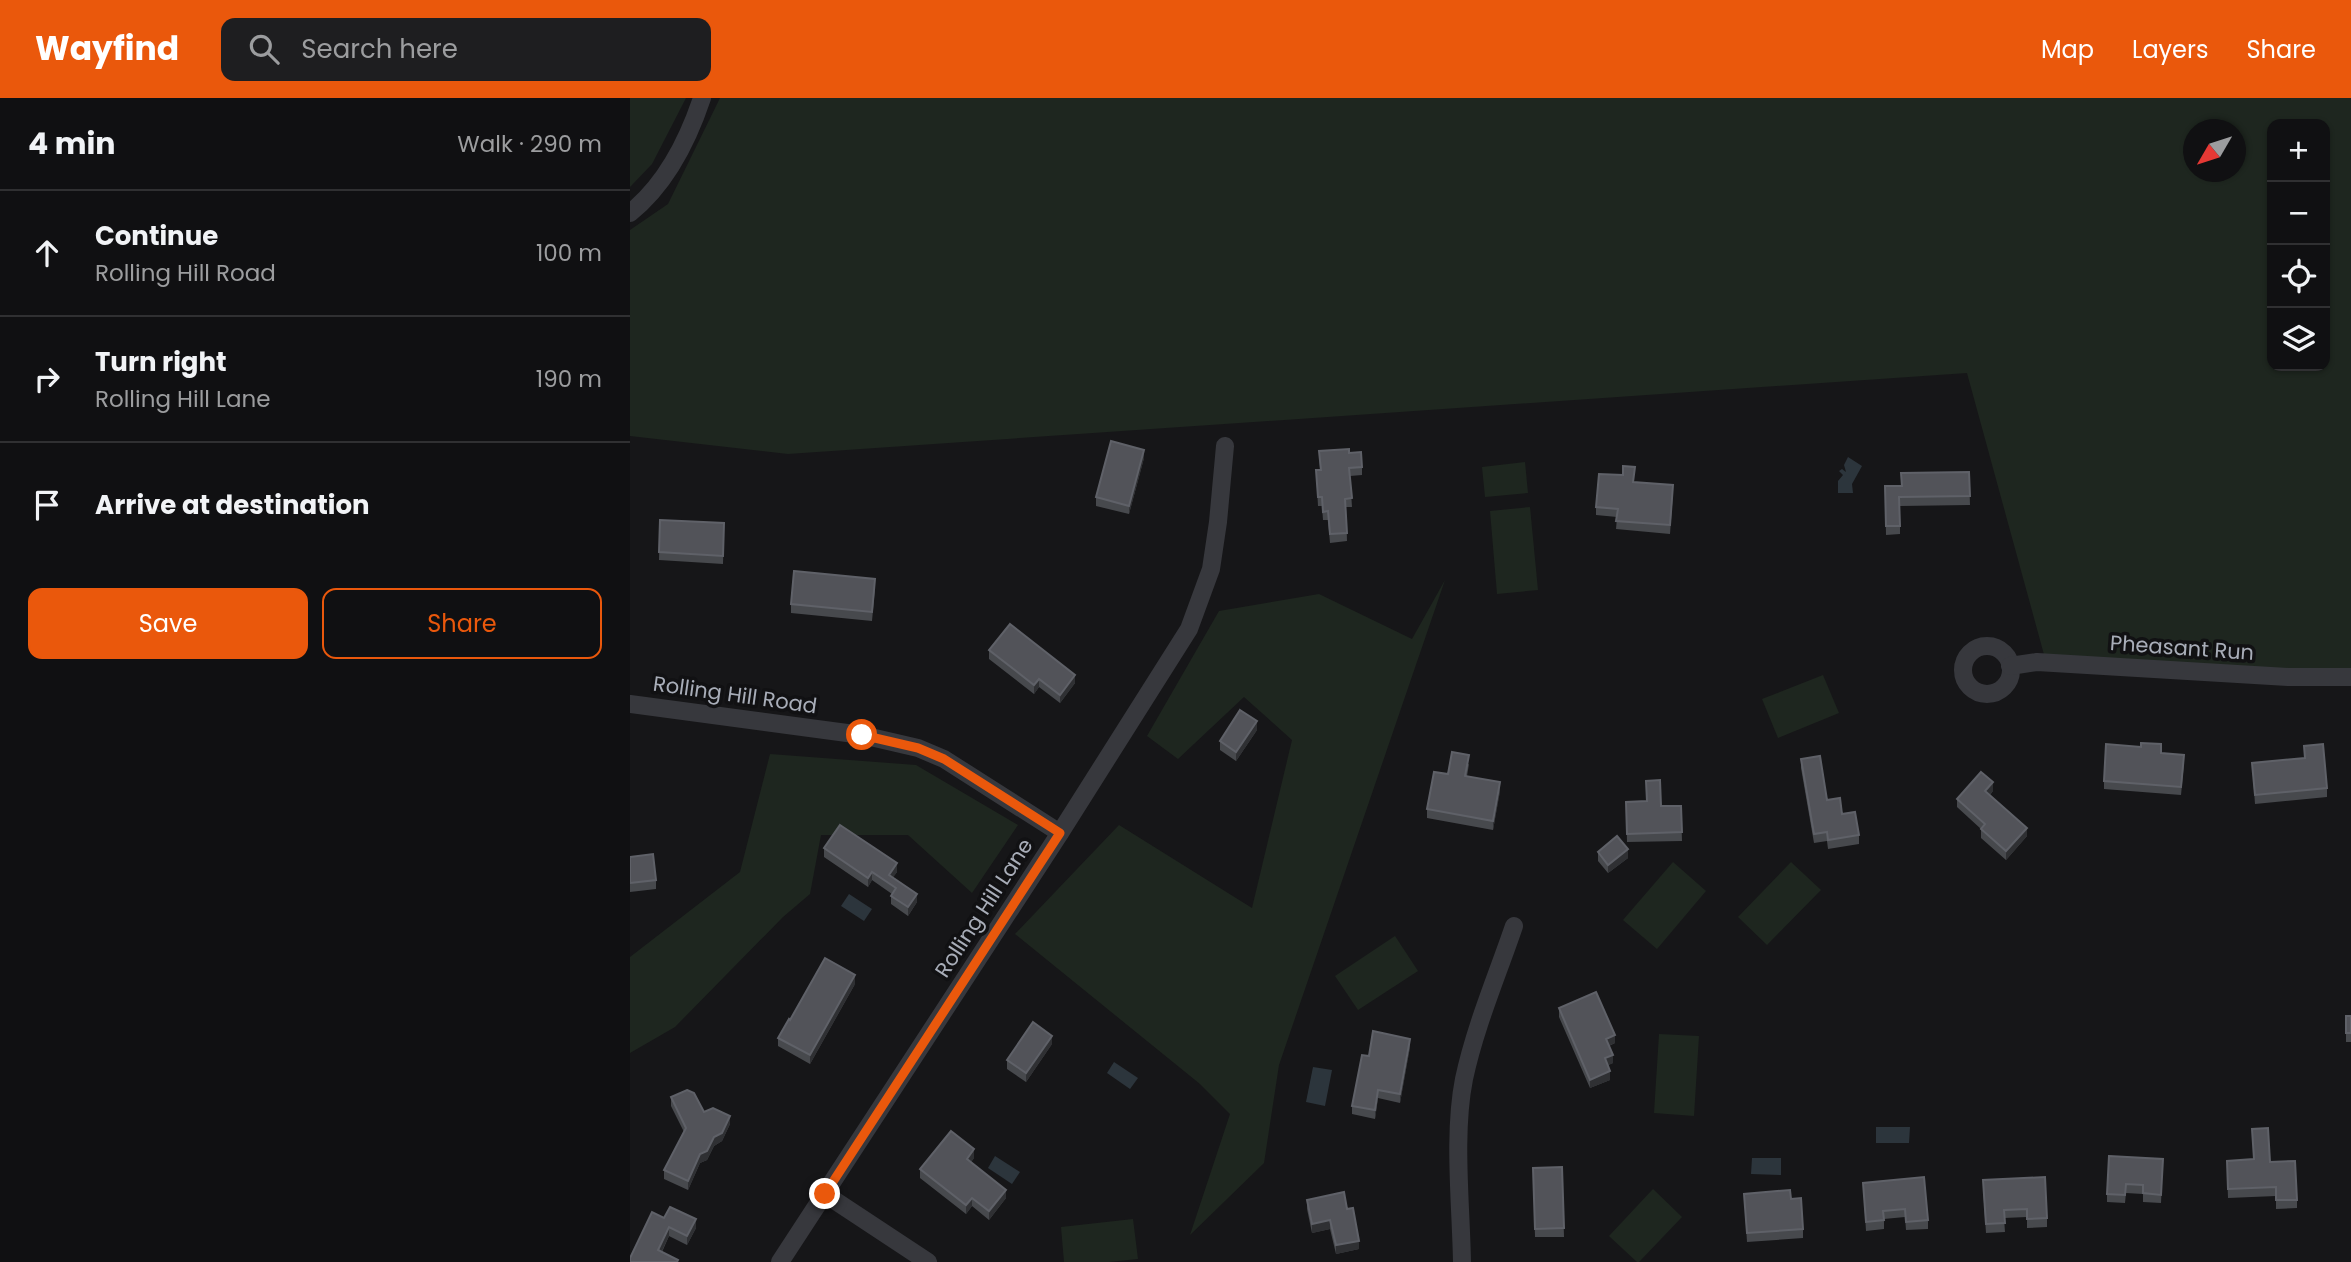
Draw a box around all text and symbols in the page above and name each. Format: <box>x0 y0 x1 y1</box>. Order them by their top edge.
search box <box>221 18 711 81</box>
text: Wayfind <box>35 25 179 72</box>
icon: search <box>245 30 283 68</box>
text: Search here <box>301 31 458 67</box>
text: Map <box>2041 33 2094 66</box>
text: Layers <box>2132 33 2208 66</box>
text: Share <box>2246 33 2316 66</box>
north arrow <box>2183 119 2246 182</box>
map controls <box>2267 119 2330 371</box>
button: + <box>2267 119 2330 182</box>
text: 4 min <box>28 122 116 165</box>
text: Walk · 290 m <box>457 128 602 160</box>
button: − <box>2267 182 2330 245</box>
text: Continue <box>95 218 218 254</box>
icon: ahead <box>28 234 66 272</box>
text: 100 m <box>536 237 602 269</box>
button: locate <box>2267 245 2330 308</box>
text: Rolling Hill Road <box>95 257 276 289</box>
button: layers <box>2267 308 2330 371</box>
text: Turn right <box>95 344 227 380</box>
icon: right <box>28 360 66 398</box>
text: 190 m <box>536 363 602 395</box>
text: Rolling Hill Lane <box>95 383 271 415</box>
icon: arrive <box>28 486 66 524</box>
text: Arrive at destination <box>95 487 370 523</box>
button: Save <box>28 588 308 659</box>
button: Share <box>322 588 602 659</box>
street label: Pheasant Run <box>2109 628 2255 667</box>
street label: Rolling Hill Road <box>651 669 819 720</box>
route start <box>846 719 877 750</box>
street label: Rolling Hill Lane <box>928 833 1039 983</box>
route end <box>809 1178 840 1209</box>

